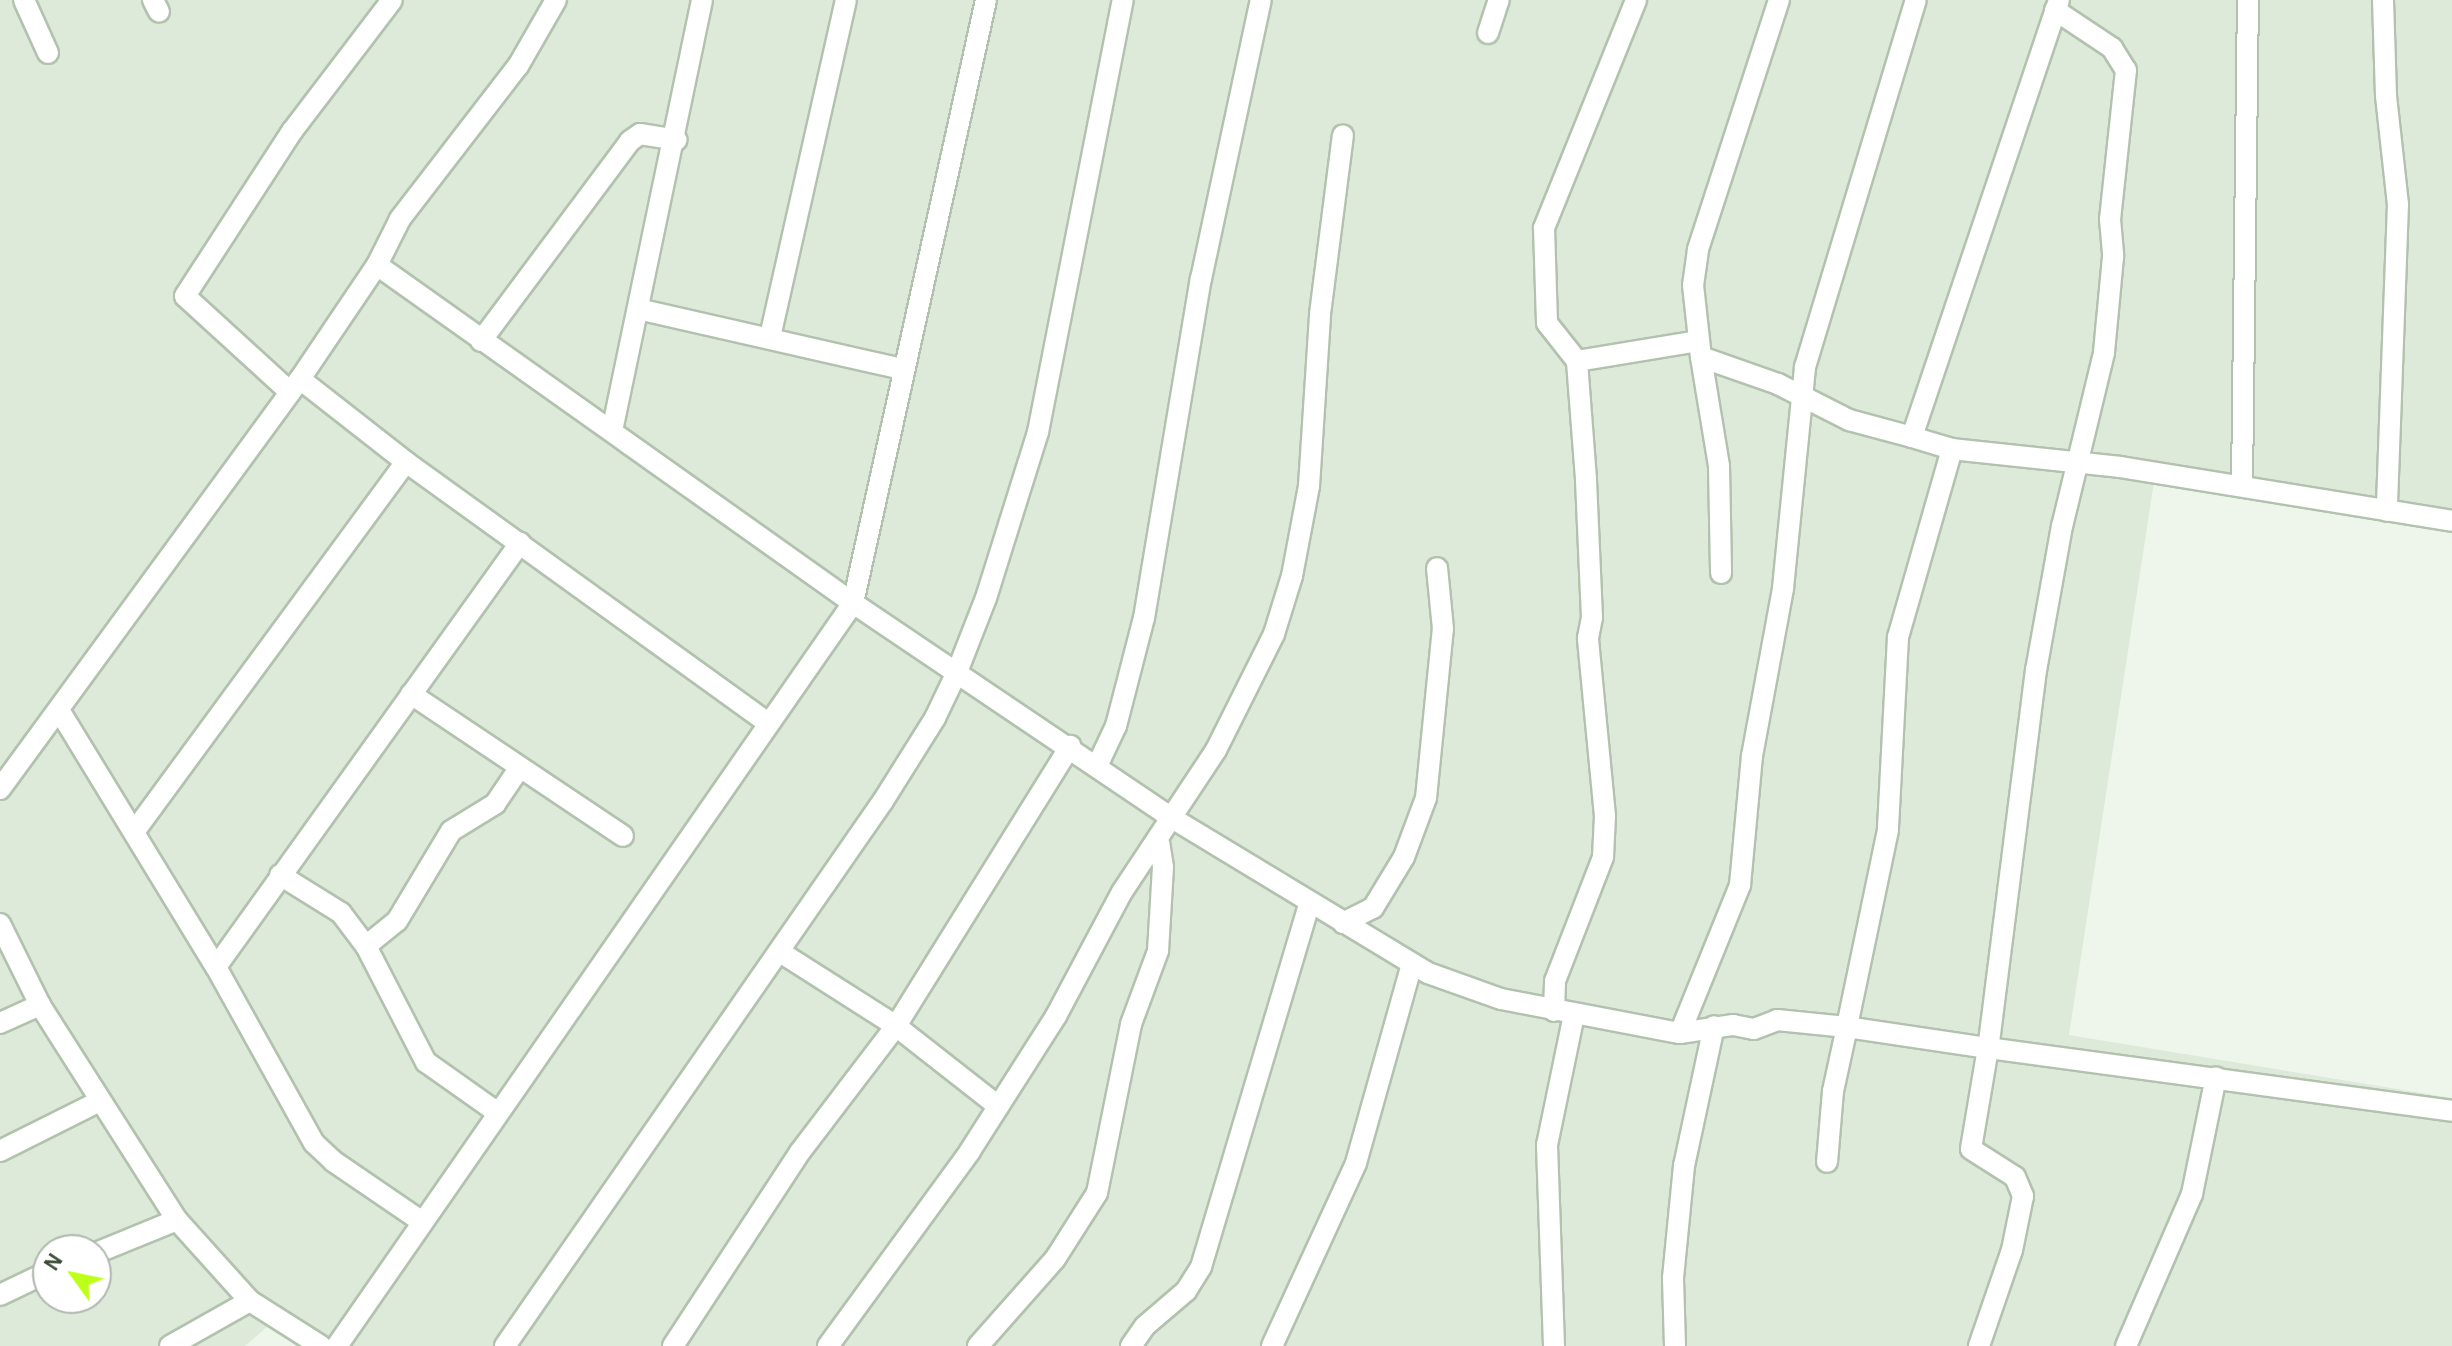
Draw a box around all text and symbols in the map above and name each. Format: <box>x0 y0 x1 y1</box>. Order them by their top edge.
north arrow <box>32 1234 112 1314</box>
text: N <box>40 1250 67 1274</box>

